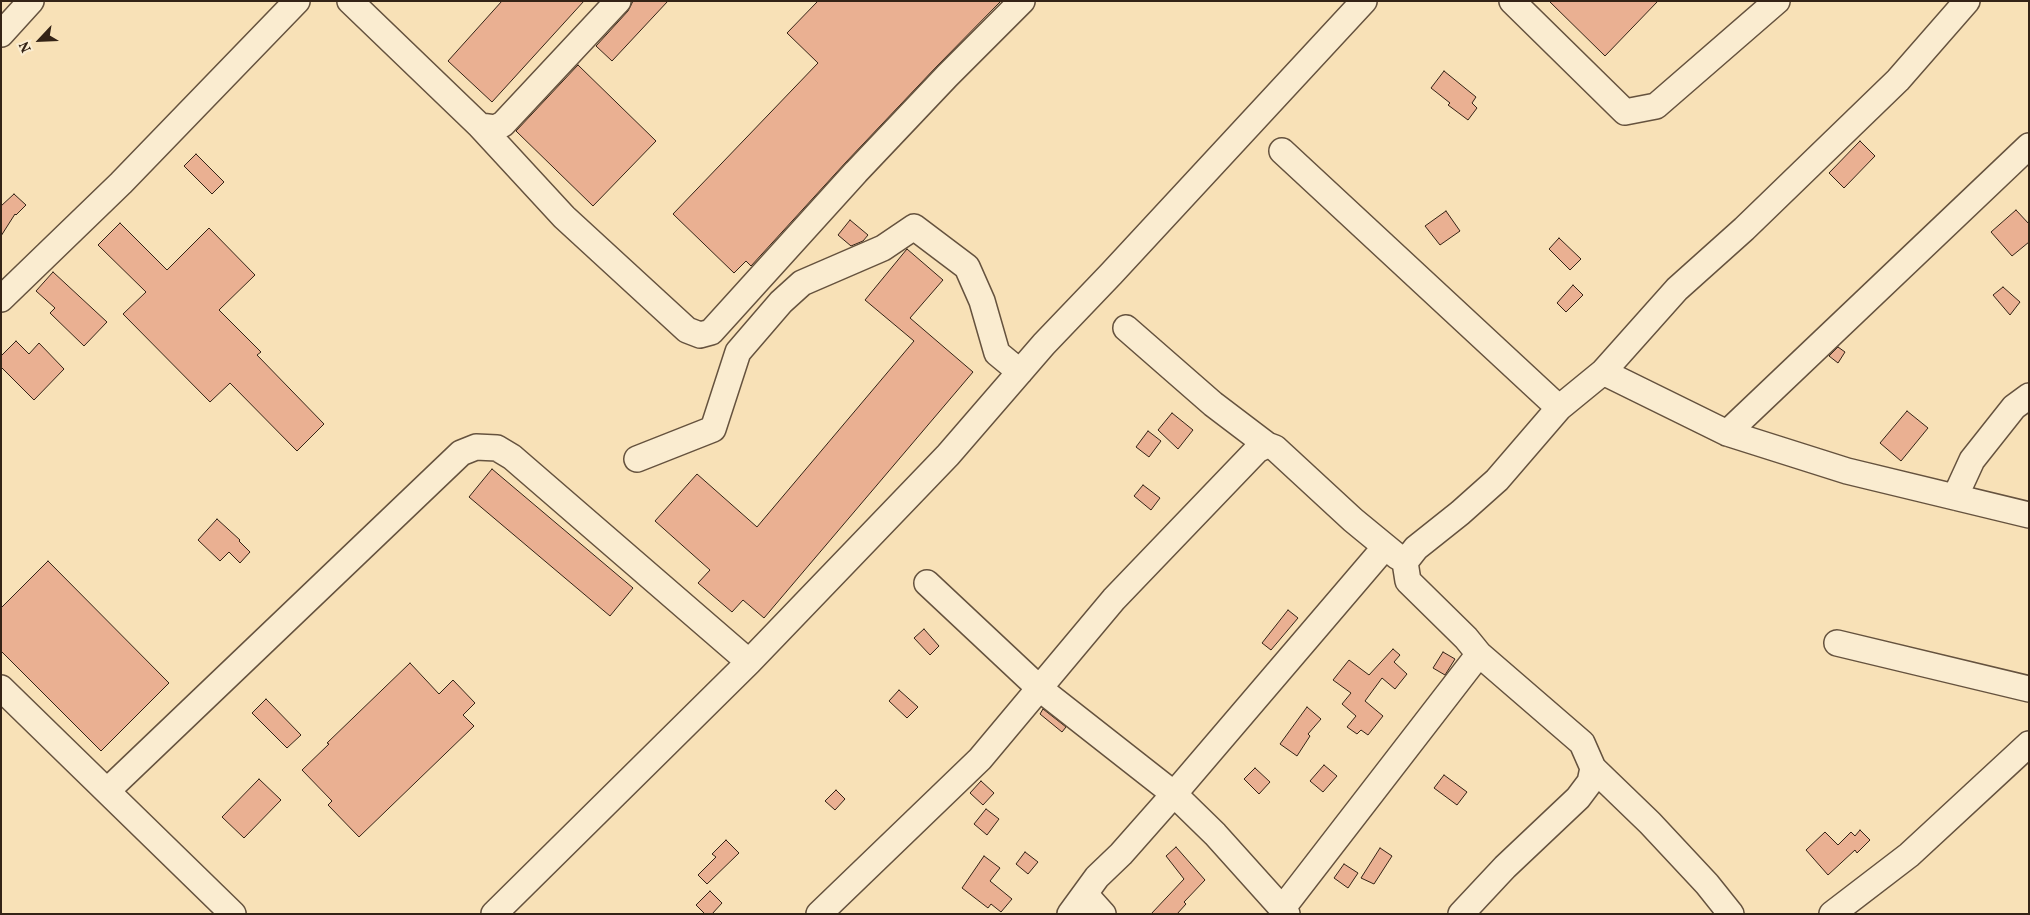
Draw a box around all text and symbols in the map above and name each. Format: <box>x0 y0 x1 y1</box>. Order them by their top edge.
north arrow <box>15 15 65 65</box>
text: N <box>15 38 37 55</box>

